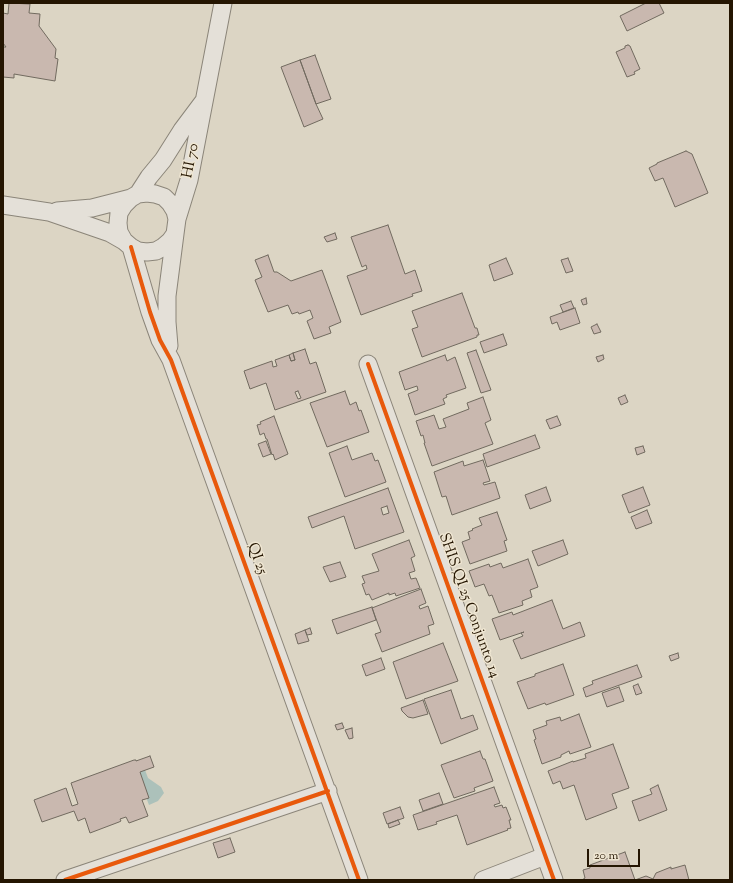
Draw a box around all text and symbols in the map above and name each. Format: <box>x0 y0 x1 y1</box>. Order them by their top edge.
street label: HI 70 <box>180 142 204 180</box>
street label: SHIS QI 25 Conjunto 14 <box>433 531 503 681</box>
street label: QI 25 <box>242 540 270 578</box>
scale bar <box>589 841 642 867</box>
text: 20 m <box>594 847 618 865</box>

